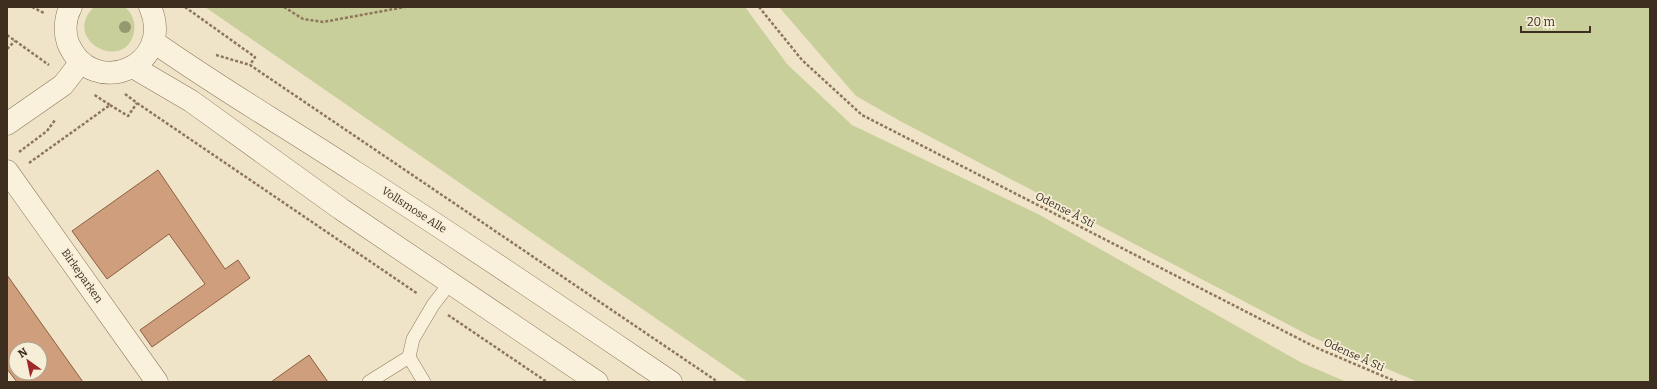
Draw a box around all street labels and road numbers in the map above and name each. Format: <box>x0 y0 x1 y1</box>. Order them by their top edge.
street label: Vollsmose Alle <box>379 184 449 236</box>
street label: Odense Å Sti <box>1033 189 1098 231</box>
street label: Birkeparken <box>59 247 105 305</box>
street label: Odense Å Sti <box>1322 335 1387 374</box>

